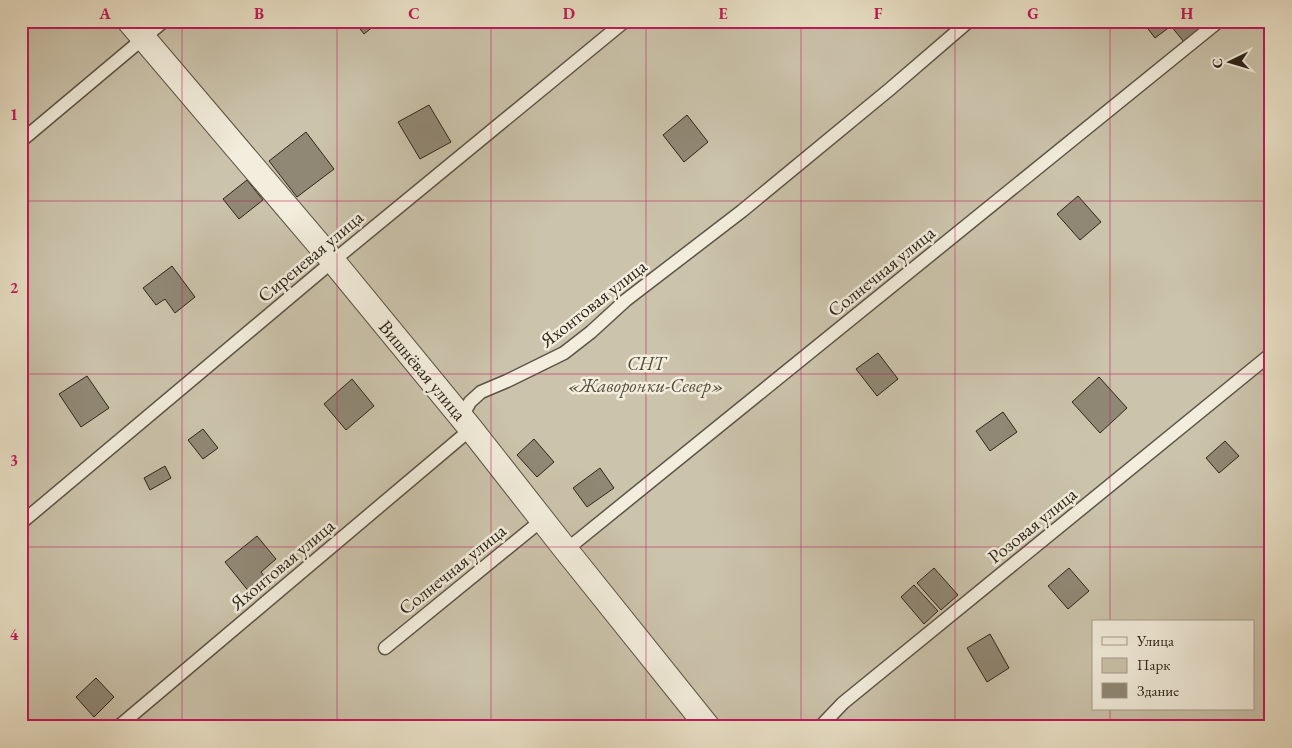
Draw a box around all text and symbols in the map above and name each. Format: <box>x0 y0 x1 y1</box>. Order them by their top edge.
text: A <box>98 3 111 24</box>
text: B <box>254 3 264 24</box>
text: C <box>408 3 420 24</box>
text: D <box>563 3 575 24</box>
text: E <box>718 3 728 24</box>
text: F <box>874 3 883 24</box>
text: G <box>1027 3 1039 24</box>
text: H <box>1181 3 1194 24</box>
north arrow <box>1204 38 1254 88</box>
text: С <box>1208 57 1226 69</box>
text: 1 <box>10 104 18 125</box>
street label: Сиреневая улица <box>252 205 369 308</box>
street label: Солнечная улица <box>822 220 941 322</box>
street label: Яхонтовая улица <box>534 254 652 354</box>
text: 2 <box>10 277 19 298</box>
street label: Вишнёвая улица <box>373 315 472 426</box>
park label: СНТ «Жаворонки-Север» <box>568 351 724 398</box>
text: 3 <box>10 450 18 471</box>
street label: Розовая улица <box>983 482 1082 569</box>
street label: Яхонтовая улица <box>224 513 340 616</box>
street label: Солнечная улица <box>393 518 512 620</box>
legend <box>1092 620 1254 710</box>
text: 4 <box>10 624 19 645</box>
text: Улица <box>1136 631 1174 650</box>
text: Парк <box>1137 655 1170 674</box>
text: Здание <box>1137 681 1179 700</box>

